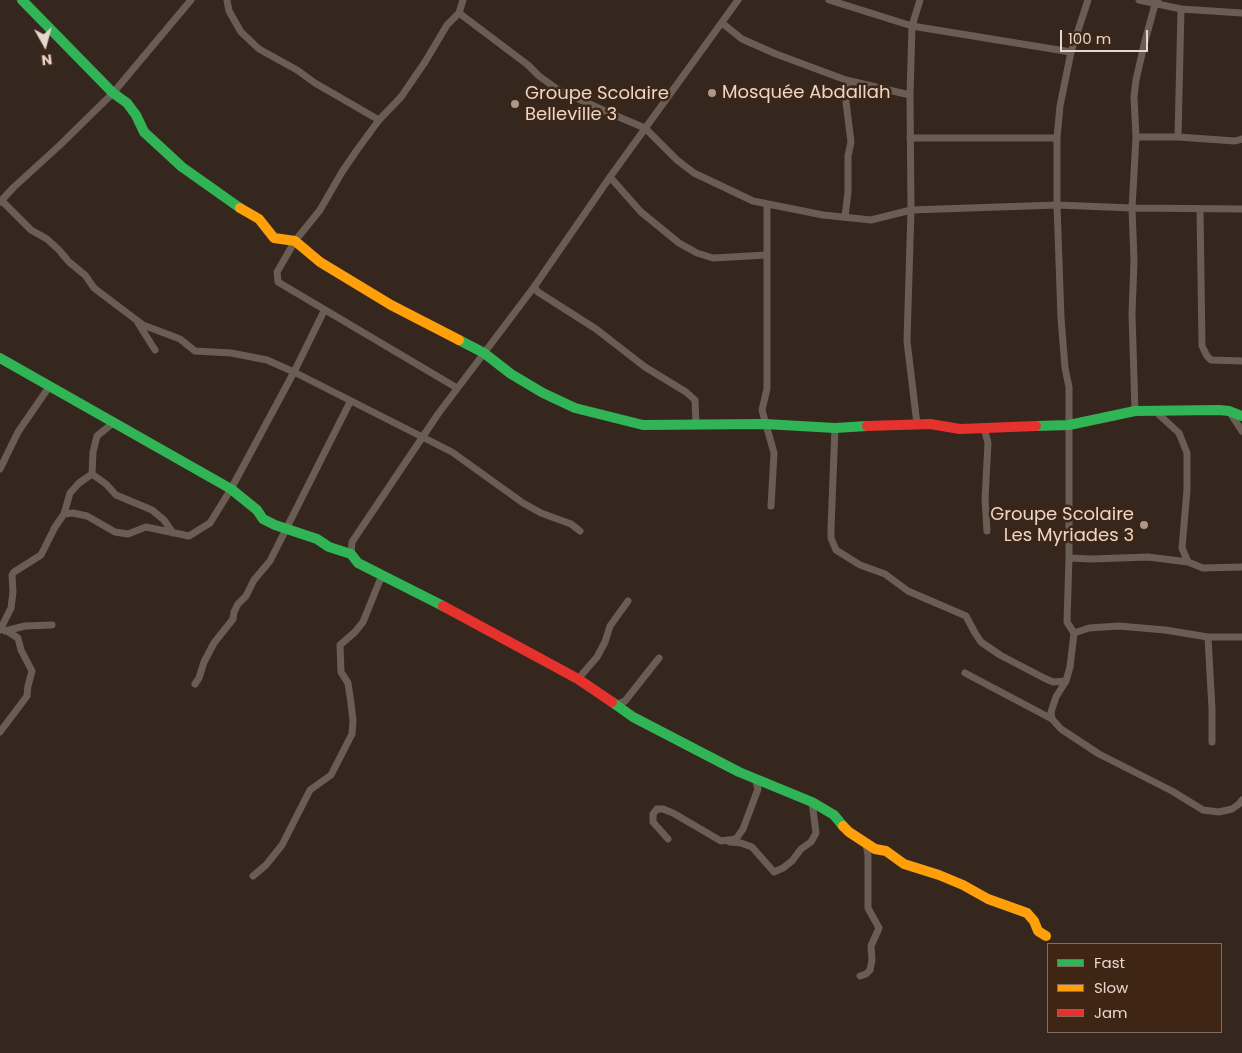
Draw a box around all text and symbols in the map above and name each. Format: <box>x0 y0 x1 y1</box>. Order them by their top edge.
north arrow <box>20 20 70 70</box>
scale bar <box>1062 20 1150 52</box>
text: 100 m <box>1068 28 1111 49</box>
text: N <box>40 49 53 70</box>
place label: Mosquée Abdallah <box>722 82 890 104</box>
place label: Groupe Scolaire Belleville 3 <box>525 83 669 126</box>
marker: Mosquée Abdallah <box>706 87 718 99</box>
marker: Groupe Scolaire Belleville 3 <box>509 98 521 110</box>
place label: Groupe Scolaire Les Myriades 3 <box>990 504 1134 546</box>
marker: Groupe Scolaire Les Myriades 3 <box>1138 519 1150 531</box>
legend <box>1047 943 1222 1033</box>
text: Fast <box>1094 952 1125 973</box>
text: Slow <box>1094 977 1128 998</box>
text: Jam <box>1094 1002 1128 1023</box>

